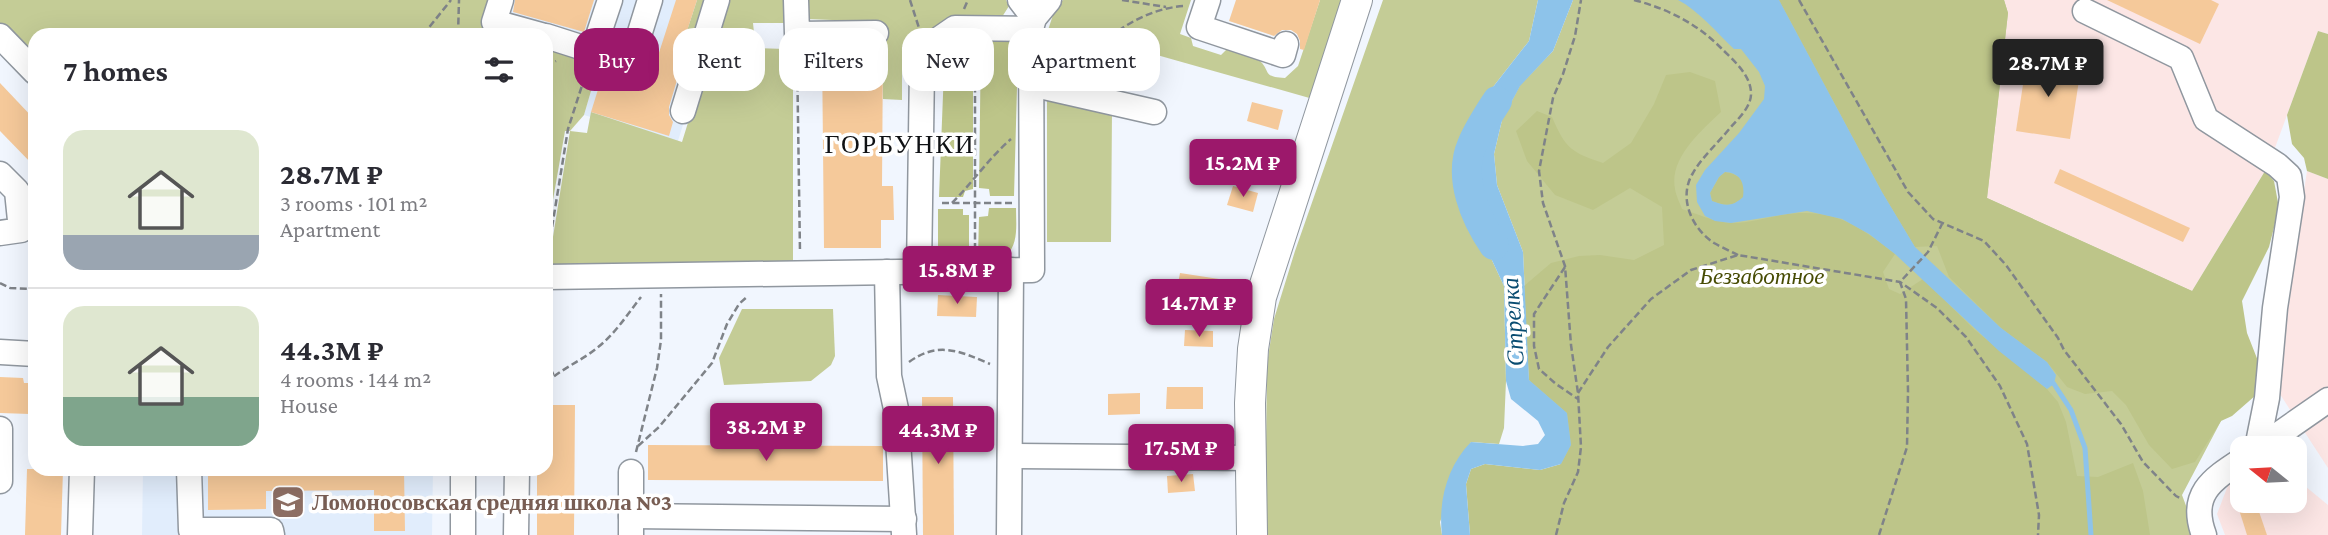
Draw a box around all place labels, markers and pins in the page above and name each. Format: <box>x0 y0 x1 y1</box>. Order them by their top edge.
pin: 28.7M ₽ <box>1983 40 2113 99</box>
pin: 15.2M ₽ <box>1178 140 1308 199</box>
pin: 15.8M ₽ <box>892 246 1022 306</box>
pin: 14.7M ₽ <box>1134 280 1264 339</box>
pin: 38.2M ₽ <box>701 404 831 463</box>
pin: 44.3M ₽ <box>873 406 1003 466</box>
pin: 17.5M ₽ <box>1116 424 1246 484</box>
school or university icon: Ломоносовская средняя школа №3 <box>269 483 307 521</box>
place label: Ломоносовская средняя школа №3 <box>312 489 672 515</box>

